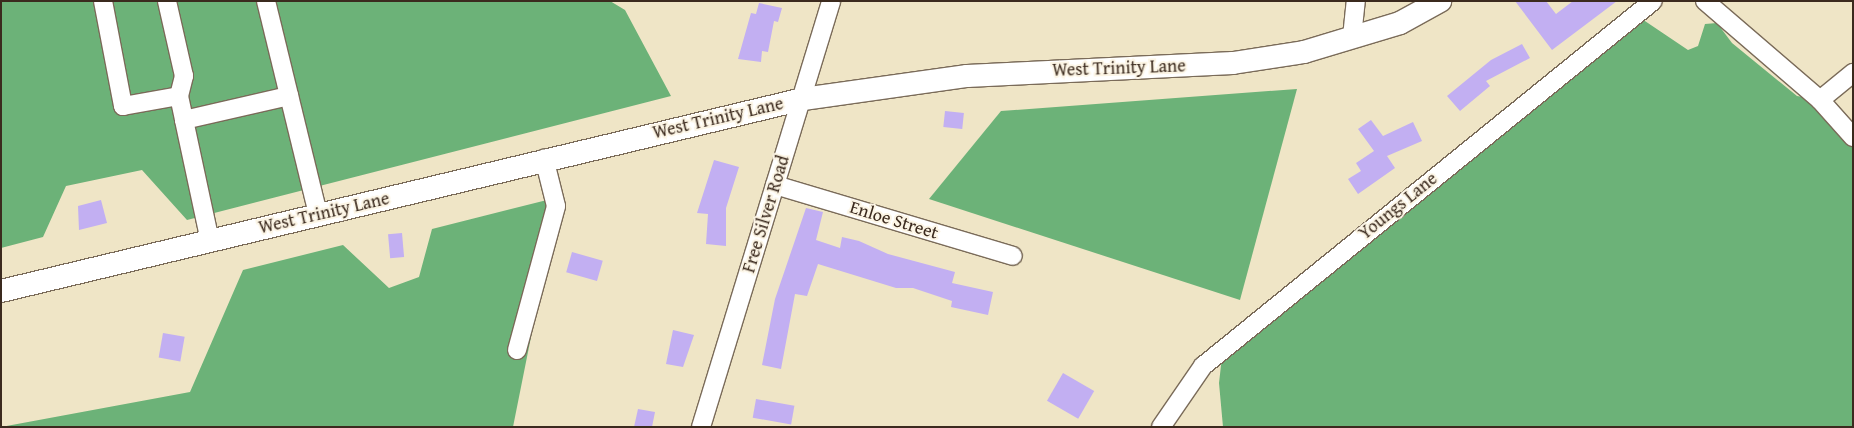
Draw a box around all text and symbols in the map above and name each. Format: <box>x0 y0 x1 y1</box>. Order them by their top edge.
street label: West Trinity Lane <box>1052 55 1186 81</box>
street label: West Trinity Lane <box>651 92 785 144</box>
street label: Free Silver Road <box>738 153 794 275</box>
street label: Youngs Lane <box>1354 168 1442 244</box>
street label: West Trinity Lane <box>257 187 391 239</box>
street label: Enloe Street <box>847 196 941 244</box>

